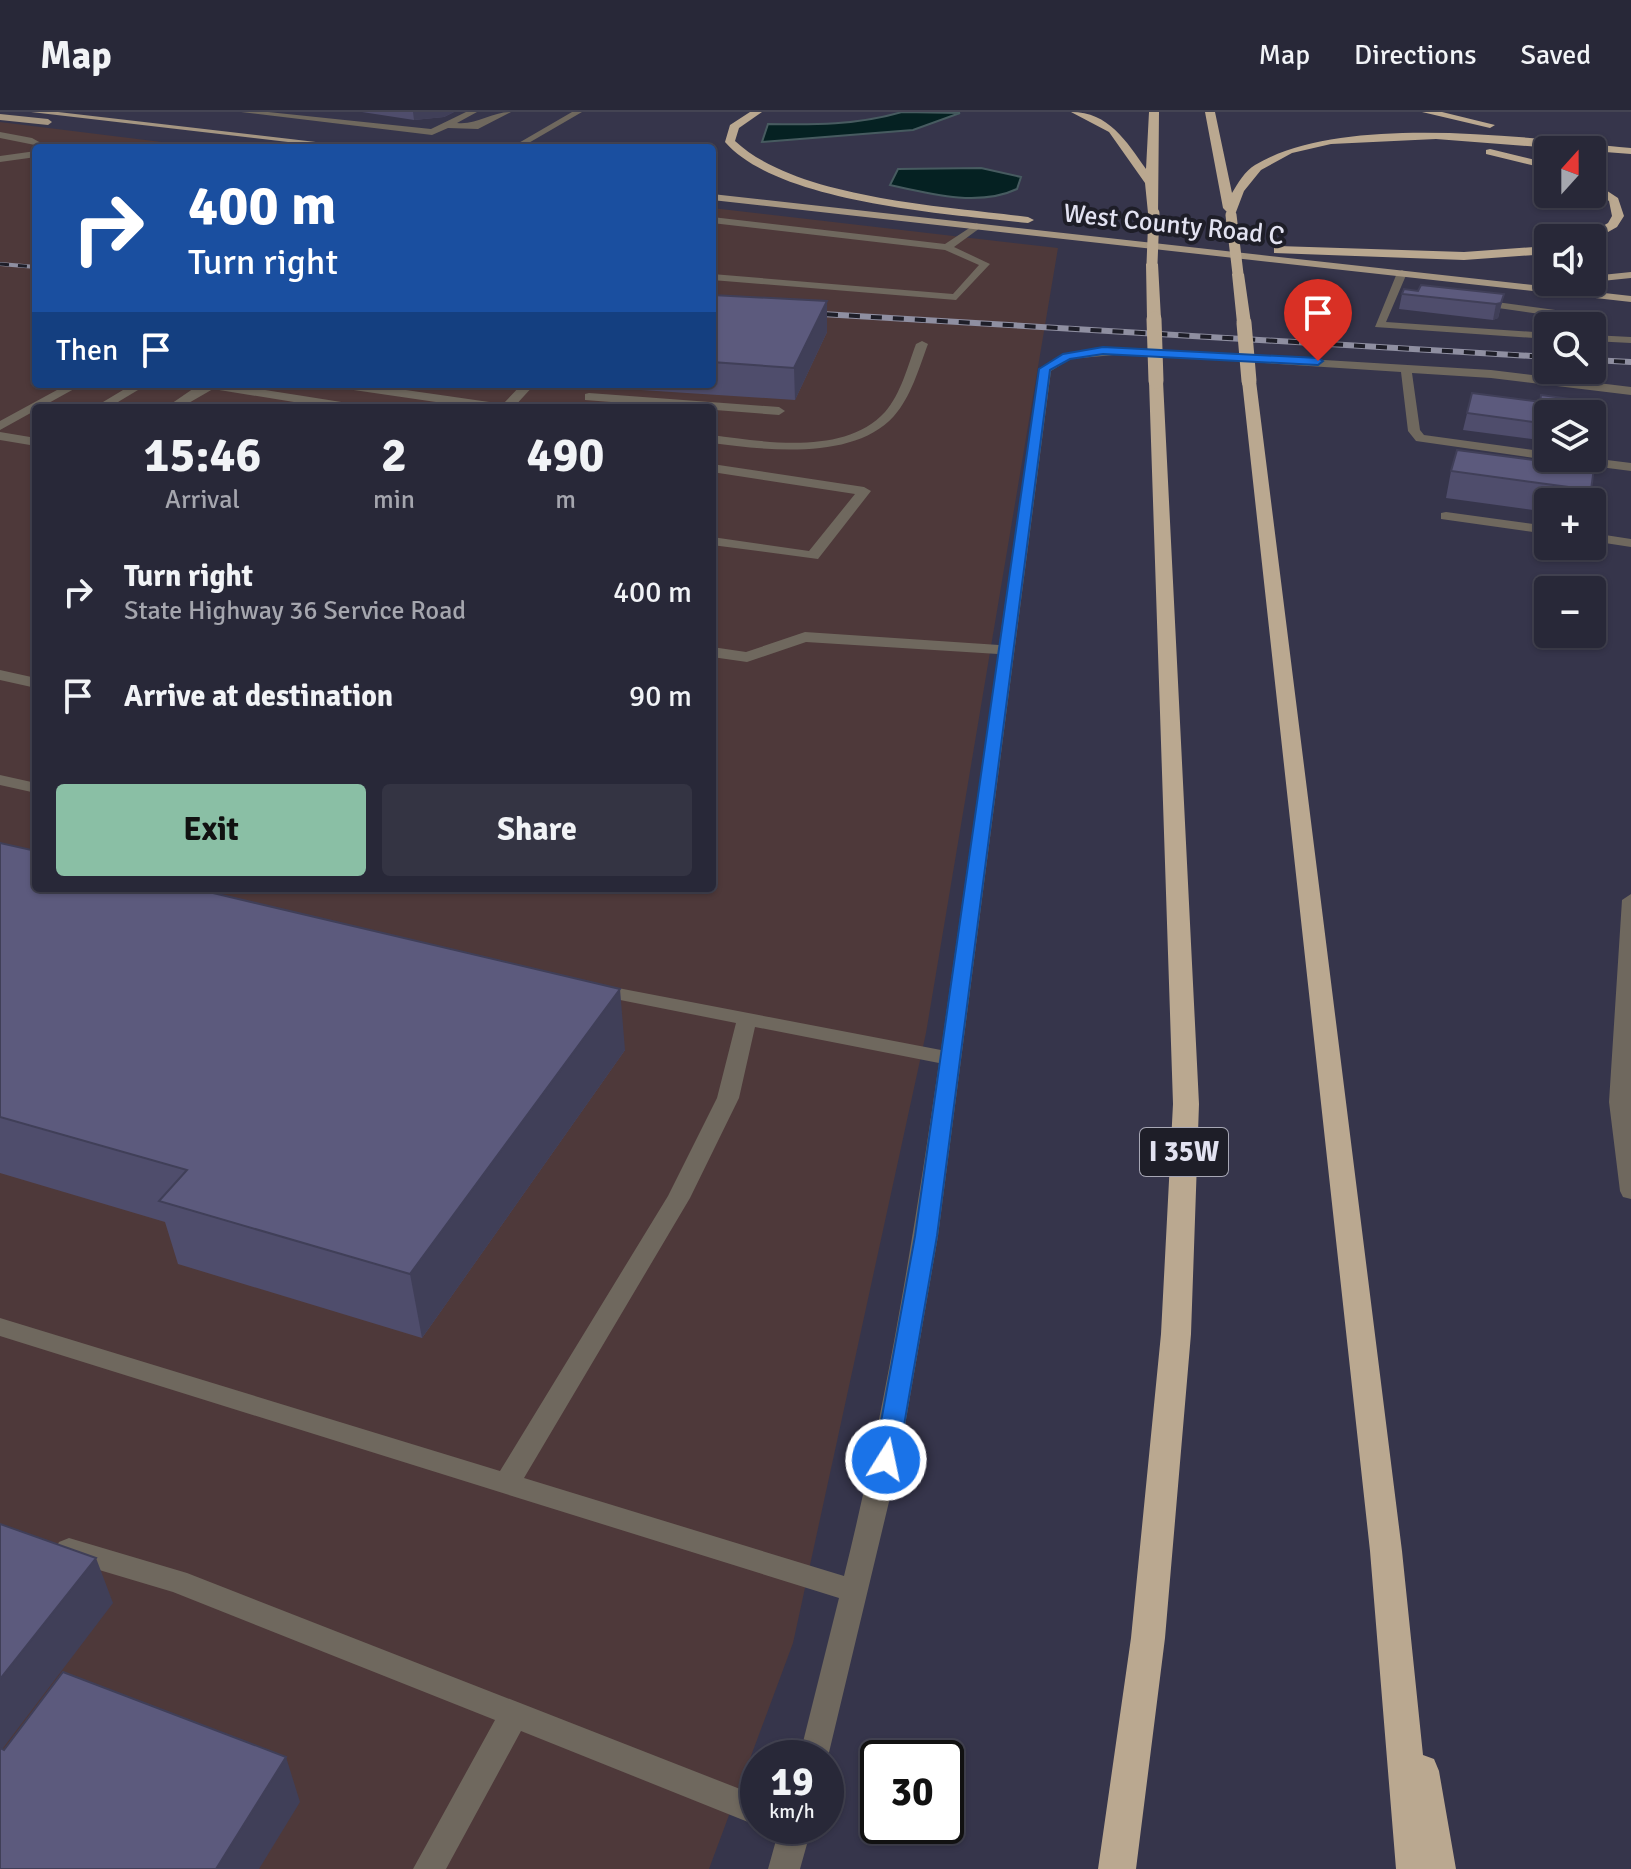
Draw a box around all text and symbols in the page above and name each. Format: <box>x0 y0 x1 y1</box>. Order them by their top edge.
text: Map <box>40 32 112 79</box>
text: Map <box>1258 38 1310 72</box>
text: Directions <box>1354 38 1476 72</box>
text: Saved <box>1520 38 1591 72</box>
north arrow <box>1534 136 1606 208</box>
map controls <box>1534 136 1606 648</box>
text: 400 m <box>188 171 336 240</box>
icon: right <box>56 176 160 280</box>
street label: West County Road C <box>1062 197 1286 253</box>
button: sound <box>1534 224 1606 296</box>
text: Turn right <box>188 240 338 285</box>
pin <box>1284 279 1352 361</box>
icon: arrive <box>1296 291 1340 335</box>
button: search <box>1534 312 1606 384</box>
icon: arrive <box>134 328 178 372</box>
text: Then <box>56 332 118 369</box>
button: layers <box>1534 400 1606 472</box>
text: 15:46 <box>144 426 261 485</box>
text: 2 <box>381 426 407 485</box>
text: 490 <box>527 426 604 485</box>
text: Arrival <box>165 484 240 516</box>
text: min <box>373 484 415 516</box>
text: m <box>555 484 576 516</box>
button: + <box>1534 488 1606 560</box>
text: Turn right <box>124 558 253 595</box>
icon: right <box>56 570 100 614</box>
text: 400 m <box>613 574 692 611</box>
button: − <box>1534 576 1606 648</box>
text: State Highway 36 Service Road <box>124 595 466 627</box>
icon: arrive <box>56 674 100 718</box>
text: Arrive at destination <box>124 678 393 715</box>
text: 90 m <box>629 678 692 715</box>
button: Exit <box>56 784 366 876</box>
button: Share <box>382 784 692 876</box>
road number: I 35W <box>1140 1128 1228 1176</box>
position arrow <box>844 1418 928 1502</box>
speed limit sign: 30 <box>860 1740 964 1844</box>
text: 19 <box>770 1757 814 1807</box>
text: km/h <box>769 1799 815 1824</box>

